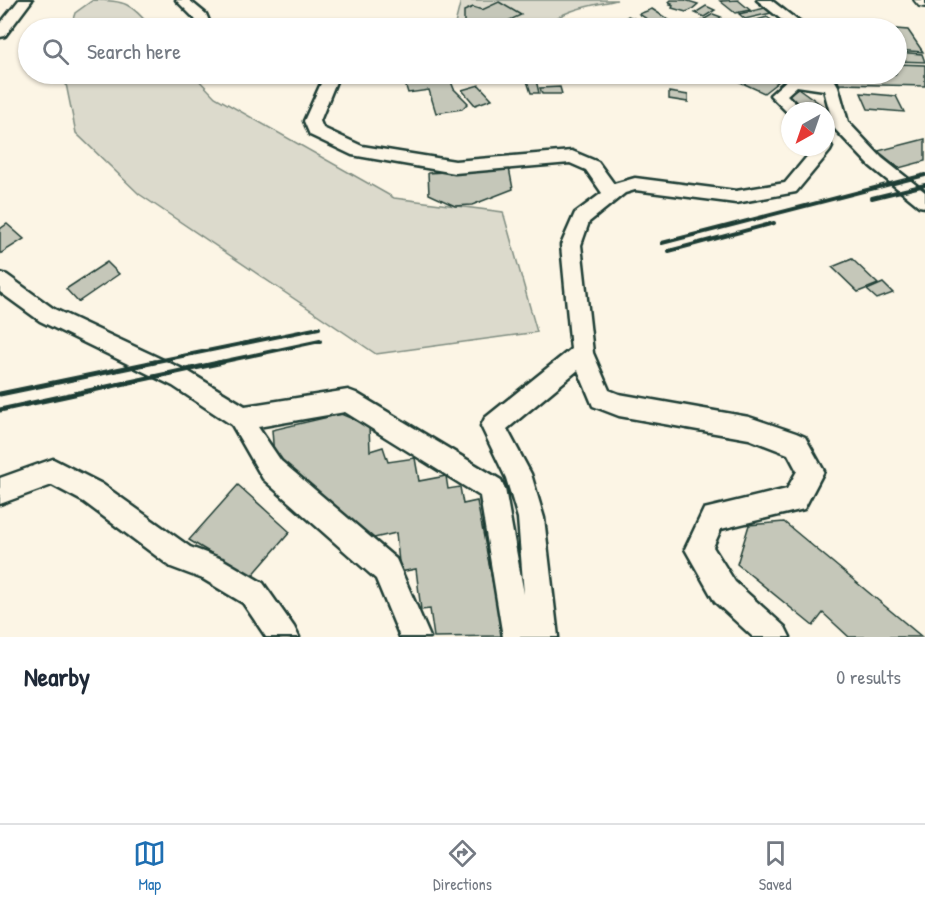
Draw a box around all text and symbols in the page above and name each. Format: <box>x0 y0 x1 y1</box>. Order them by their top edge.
search box <box>18 18 907 84</box>
icon: search <box>39 35 72 68</box>
text: Search here <box>87 36 181 66</box>
north arrow <box>781 102 835 156</box>
text: Nearby <box>24 659 90 694</box>
text: 0 results <box>836 663 901 690</box>
tab: Map <box>133 837 166 895</box>
tab: Directions <box>433 837 492 895</box>
tab: Saved <box>759 837 792 895</box>

